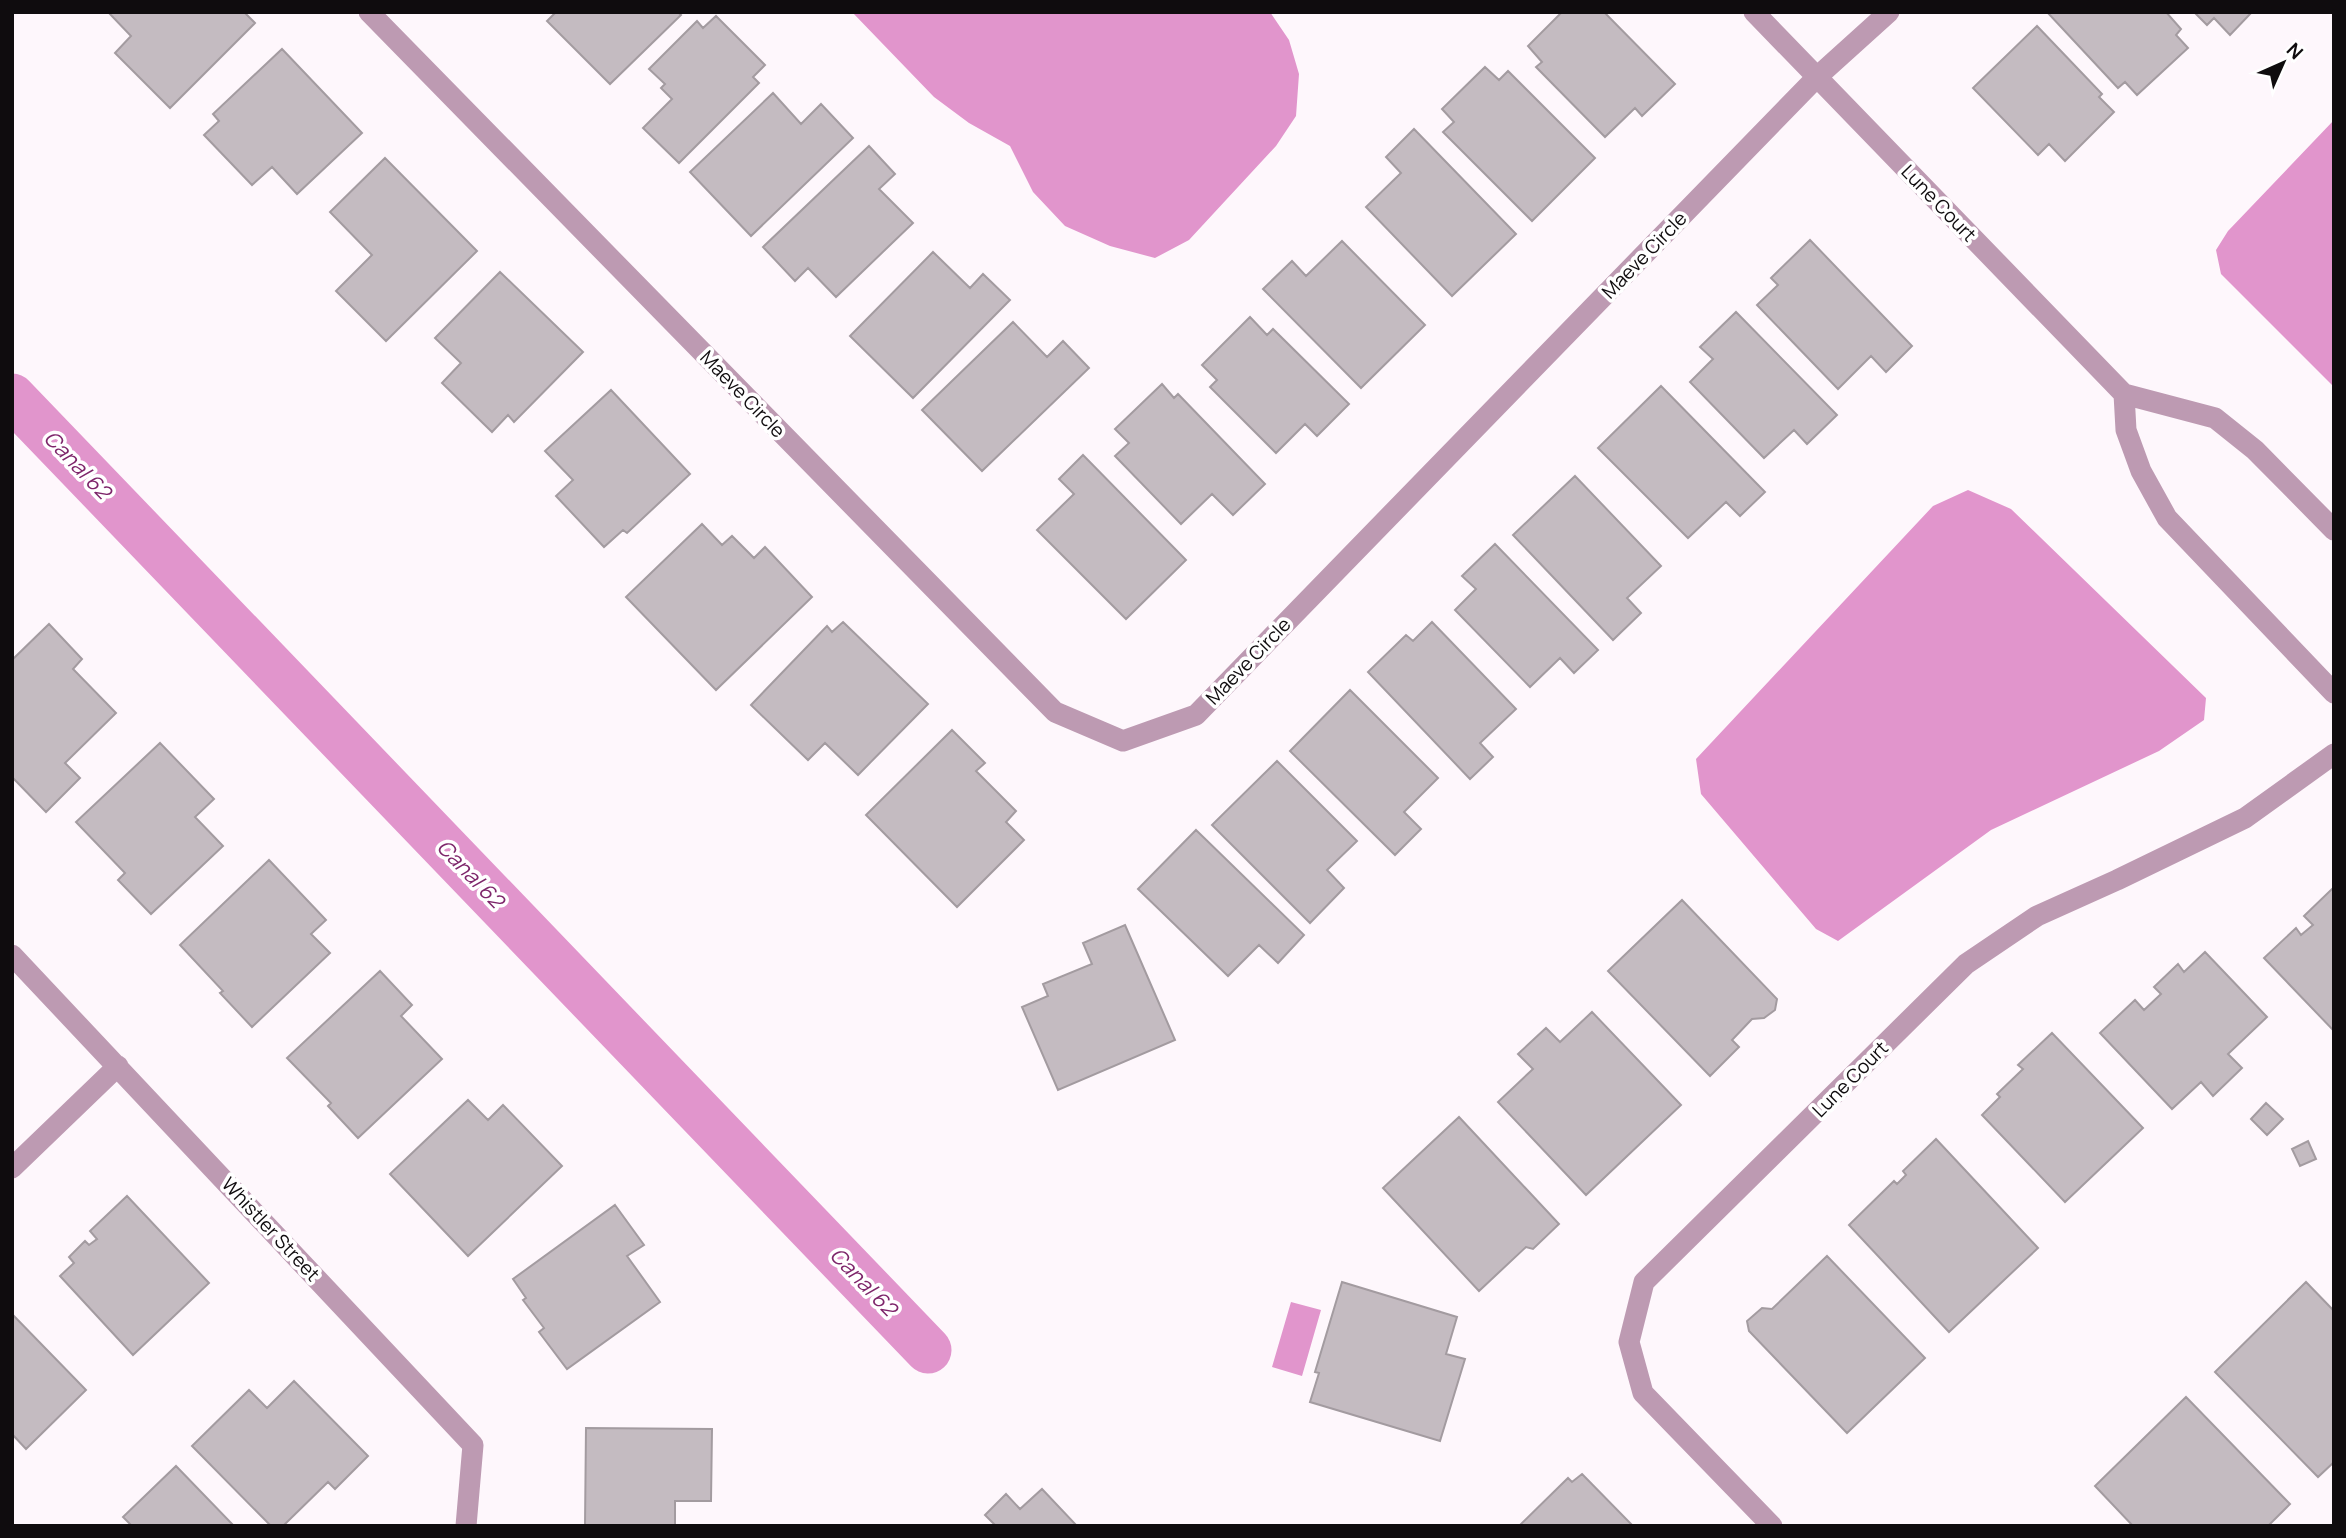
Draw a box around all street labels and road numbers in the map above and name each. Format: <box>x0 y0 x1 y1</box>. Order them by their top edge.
street label: Lune Court <box>1896 159 1982 247</box>
street label: Maeve Circle <box>1596 206 1692 304</box>
street label: Maeve Circle <box>695 345 791 443</box>
street label: Maeve Circle <box>1200 612 1296 710</box>
street label: Lune Court <box>1806 1035 1894 1123</box>
street label: Whistler Street <box>216 1171 326 1287</box>

